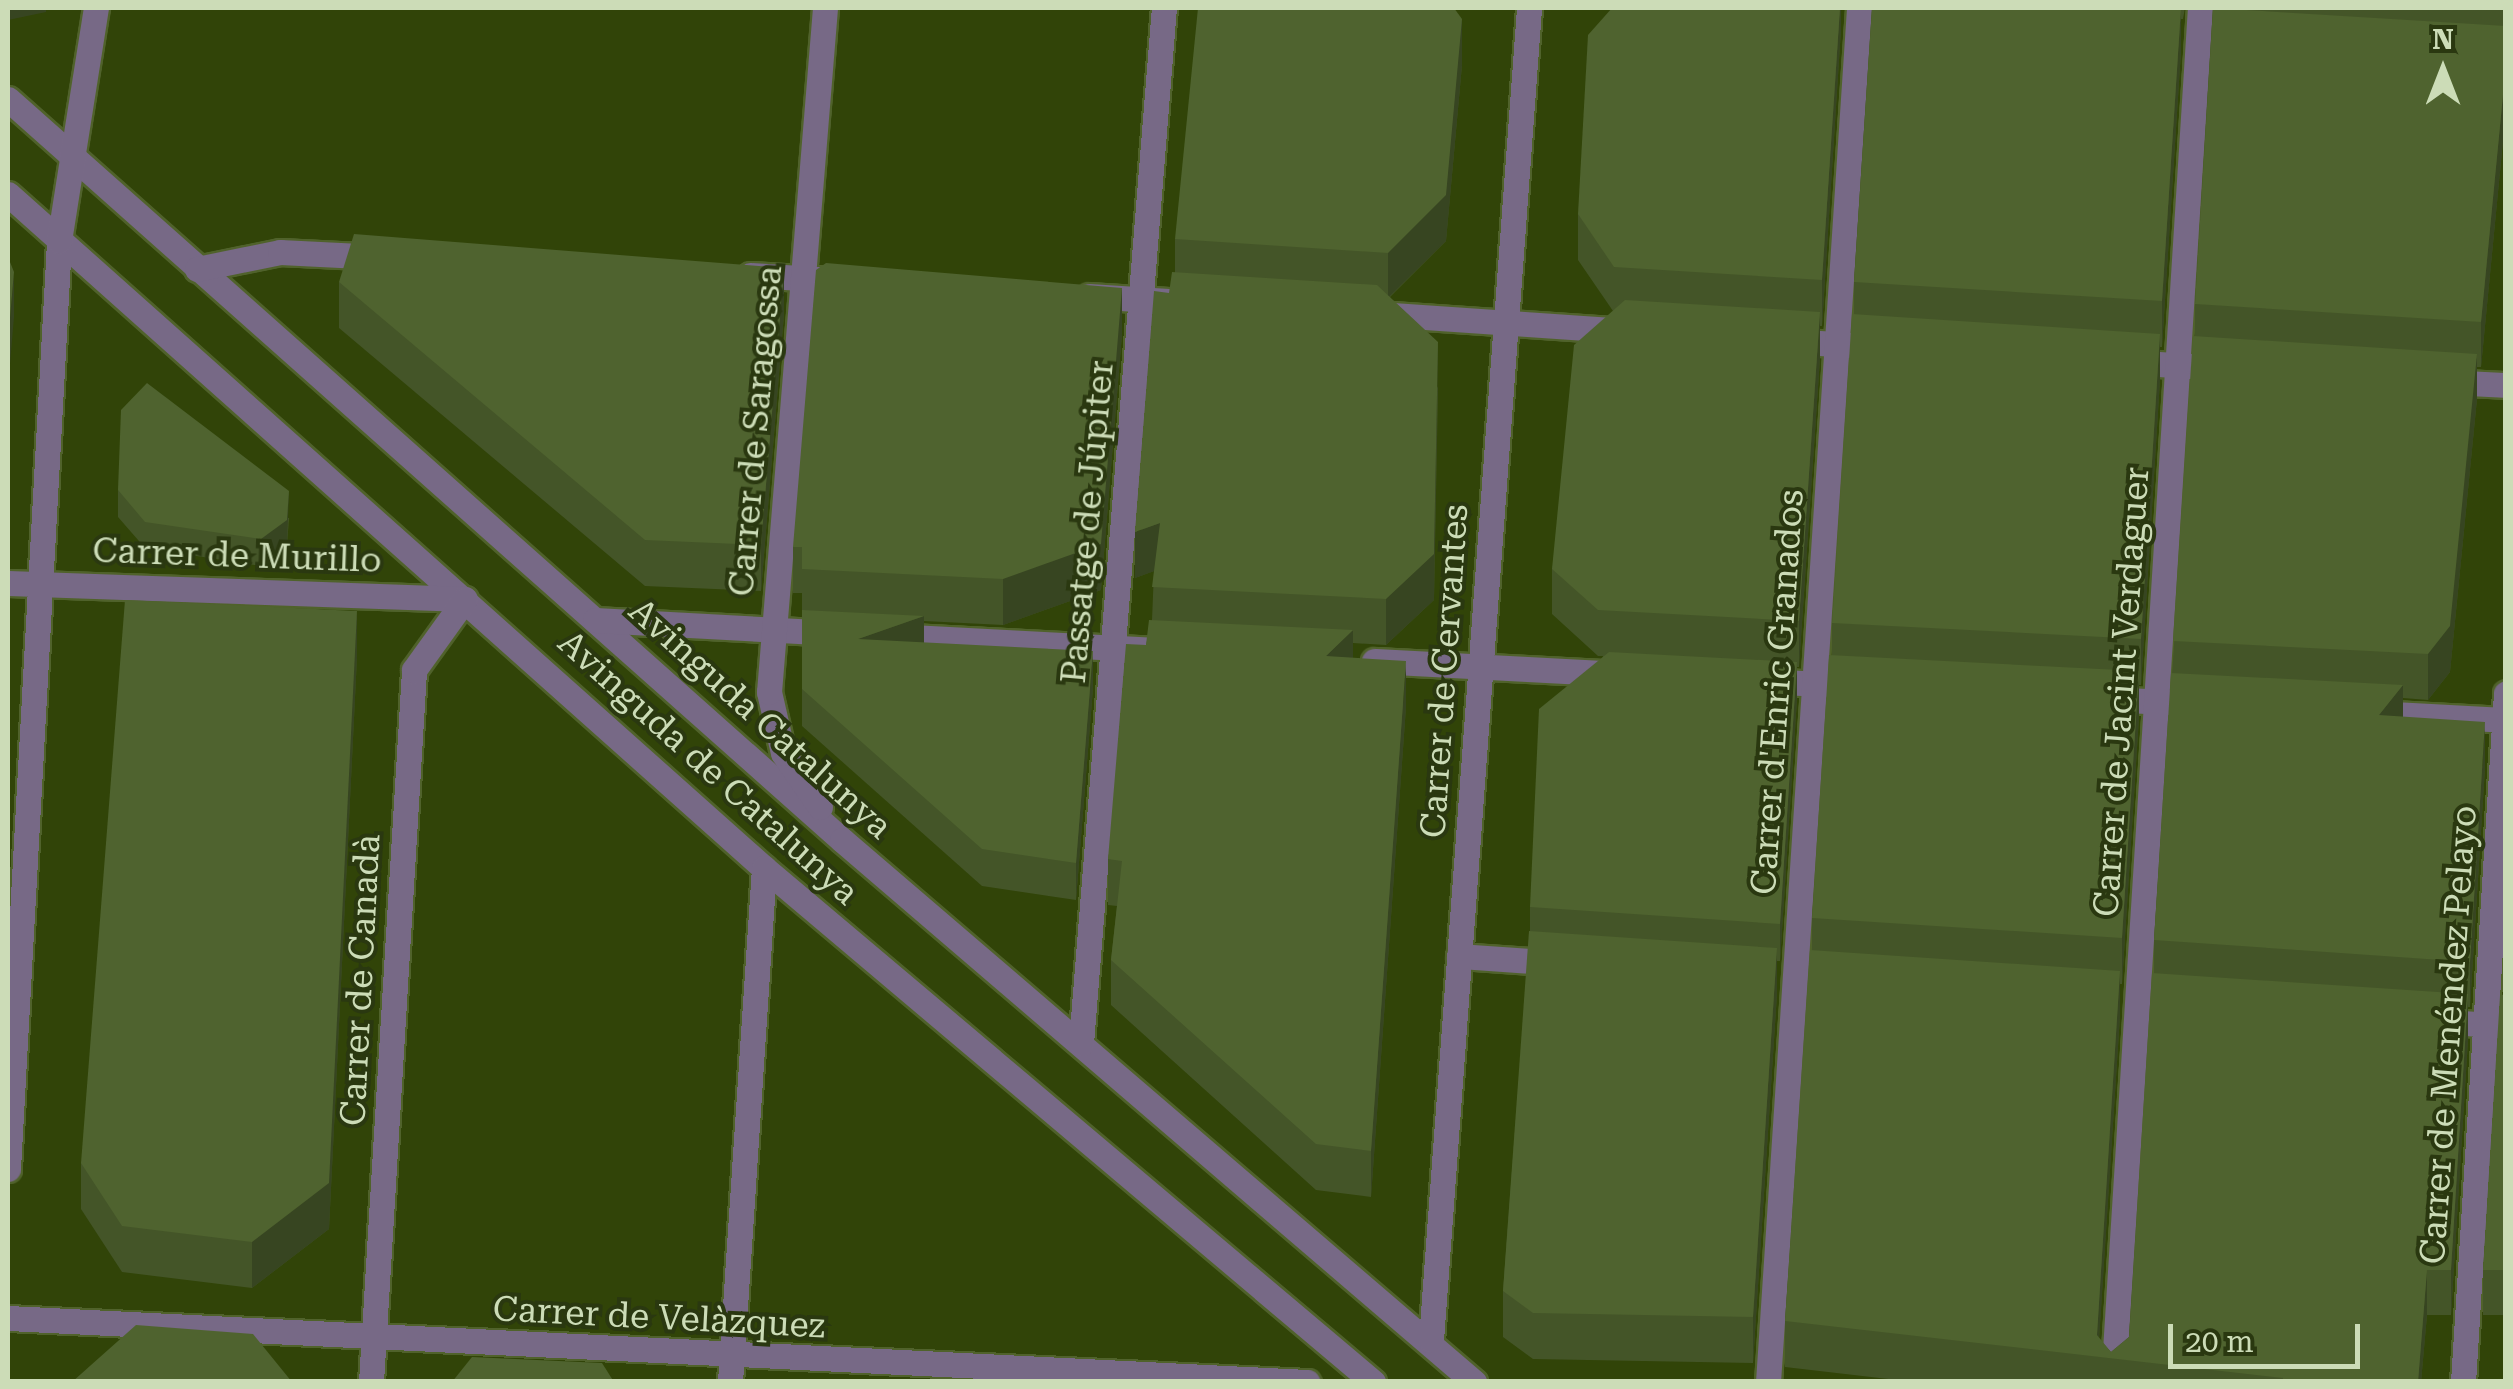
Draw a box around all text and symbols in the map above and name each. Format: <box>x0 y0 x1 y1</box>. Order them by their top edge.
north arrow <box>2393 20 2493 120</box>
text: N <box>2432 23 2454 56</box>
street label: Carrer de Saragossa <box>721 264 791 598</box>
street label: Passatge de Júpiter <box>1053 359 1123 685</box>
street label: Carrer de Jacint Verdaguer <box>2085 466 2159 918</box>
street label: Carrer d'Enric Granados <box>1743 488 1813 896</box>
street label: Carrer de Cervantes <box>1412 503 1478 839</box>
street label: Carrer de Murillo <box>92 530 382 582</box>
street label: Avinguda Catalunya <box>620 590 900 848</box>
street label: Avinguda de Catalunya <box>549 622 867 914</box>
street label: Carrer de Menéndez Pelayo <box>2412 804 2486 1266</box>
street label: Carrer de Canadà <box>332 833 390 1127</box>
street label: Carrer de Velàzquez <box>492 1288 826 1348</box>
scale bar <box>2173 1304 2366 1366</box>
text: 20 m <box>2185 1324 2254 1359</box>

